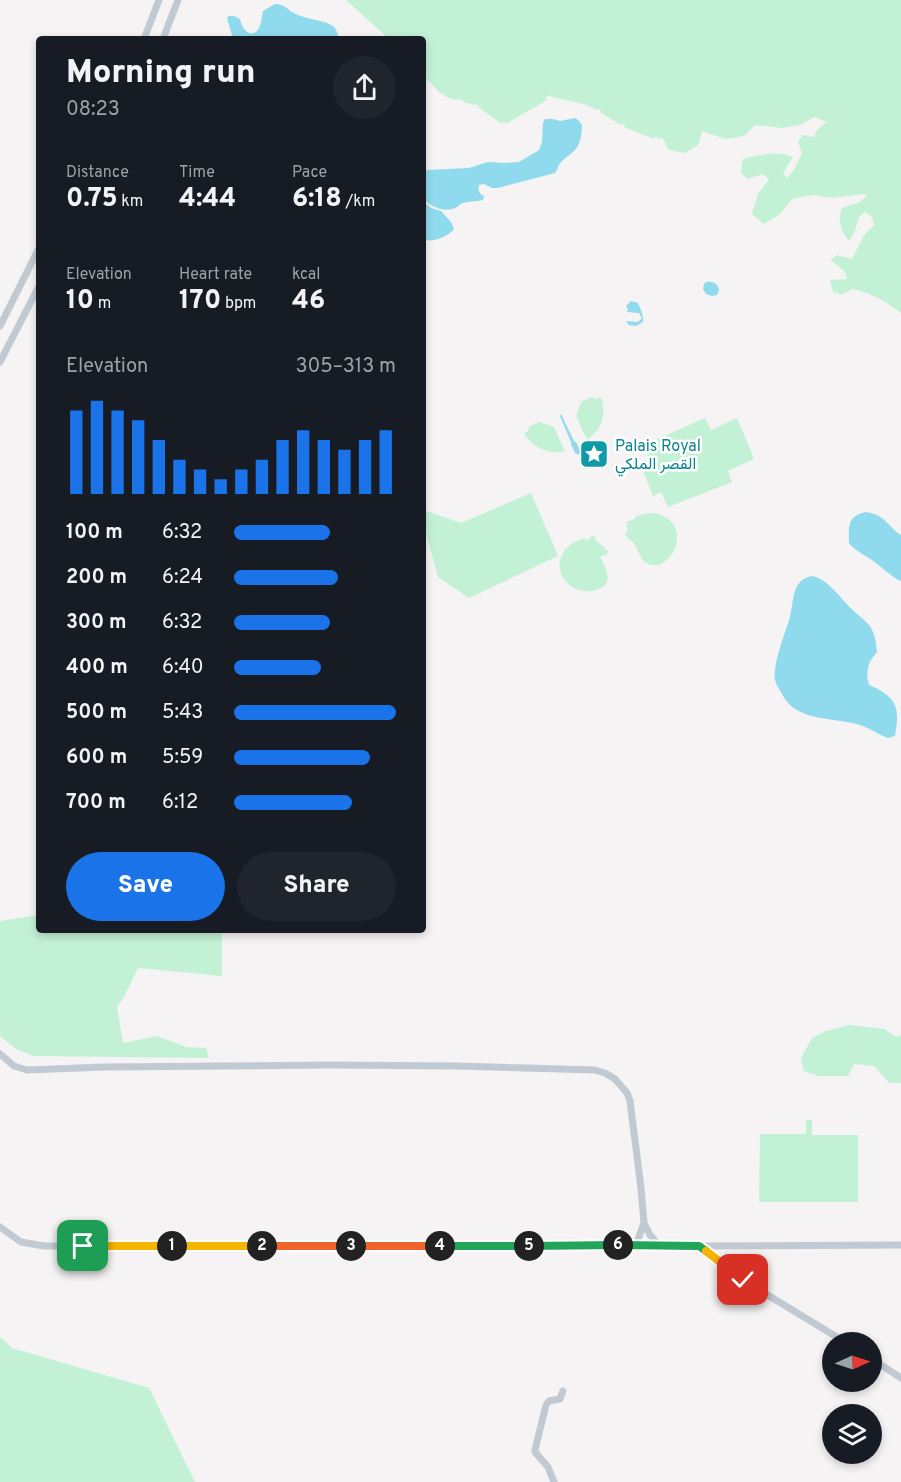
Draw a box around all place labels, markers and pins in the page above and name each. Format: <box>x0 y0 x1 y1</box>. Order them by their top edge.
place label: Palais Royal القصر الملكي <box>615 437 701 477</box>
place icon: Palais Royal القصر الملكي <box>578 438 610 470</box>
pin <box>57 1220 108 1271</box>
pin: 6 <box>603 1230 633 1260</box>
pin: 1 <box>157 1231 187 1261</box>
pin: 2 <box>247 1231 277 1261</box>
pin: 3 <box>336 1231 366 1261</box>
pin: 4 <box>425 1231 455 1261</box>
pin: 5 <box>514 1231 544 1261</box>
pin <box>717 1254 768 1305</box>

